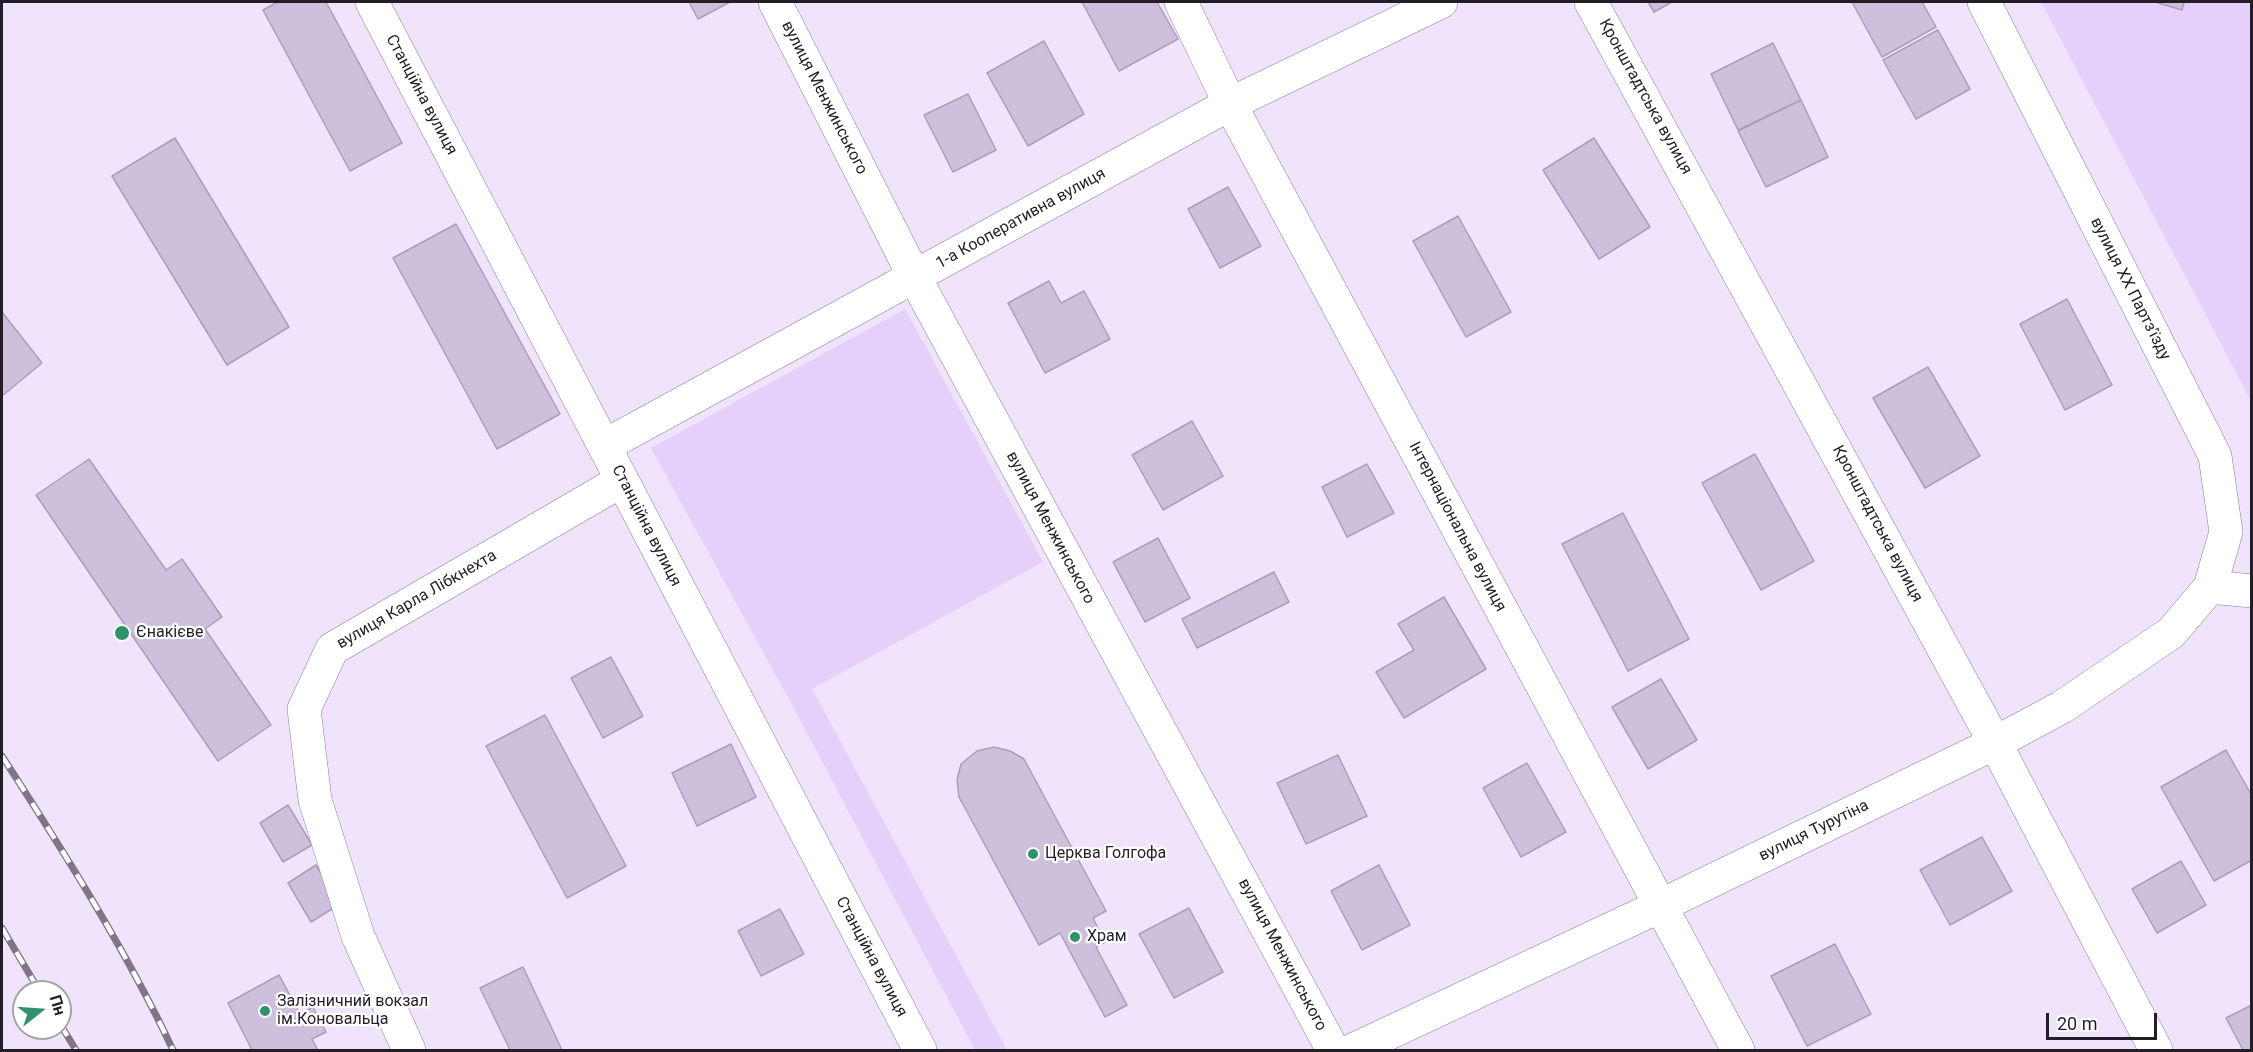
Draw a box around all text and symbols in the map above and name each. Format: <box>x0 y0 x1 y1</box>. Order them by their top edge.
street label: Кронштадтська вулиця <box>1594 16 1696 178</box>
street label: вулиця Менжинського <box>777 18 871 178</box>
street label: Станційна вулиця <box>381 32 461 158</box>
street label: 1-а Кооперативна вулиця <box>933 164 1109 274</box>
street label: вулиця XX Партз'їзду <box>2086 214 2174 364</box>
street label: Інтернаціональна вулиця <box>1404 439 1510 615</box>
street label: Кронштадтська вулиця <box>1827 442 1927 606</box>
street label: вулиця Менжинського <box>1002 448 1098 608</box>
street label: Станційна вулиця <box>607 462 685 590</box>
street label: вулиця Карла Лібкнехта <box>334 546 500 654</box>
place label: Єнакієве <box>136 623 204 643</box>
marker: Єнакієве <box>113 624 131 642</box>
street label: вулиця Турутіна <box>1756 796 1872 866</box>
place label: Церква Голгофа <box>1045 844 1166 864</box>
marker: Церква Голгофа <box>1026 847 1040 861</box>
street label: вулиця Менжинського <box>1234 875 1330 1035</box>
street label: Станційна вулиця <box>831 894 911 1020</box>
place label: Храм <box>1087 927 1127 947</box>
marker: Храм <box>1068 930 1082 944</box>
north arrow <box>12 980 72 1040</box>
place label: Залізничний вокзал ім.Коновальца <box>277 992 428 1030</box>
text: Пн <box>46 993 70 1018</box>
scale bar <box>2049 1001 2160 1039</box>
marker: Залізничний вокзал ім.Коновальца <box>258 1004 272 1018</box>
text: 20 m <box>2057 1013 2097 1034</box>

